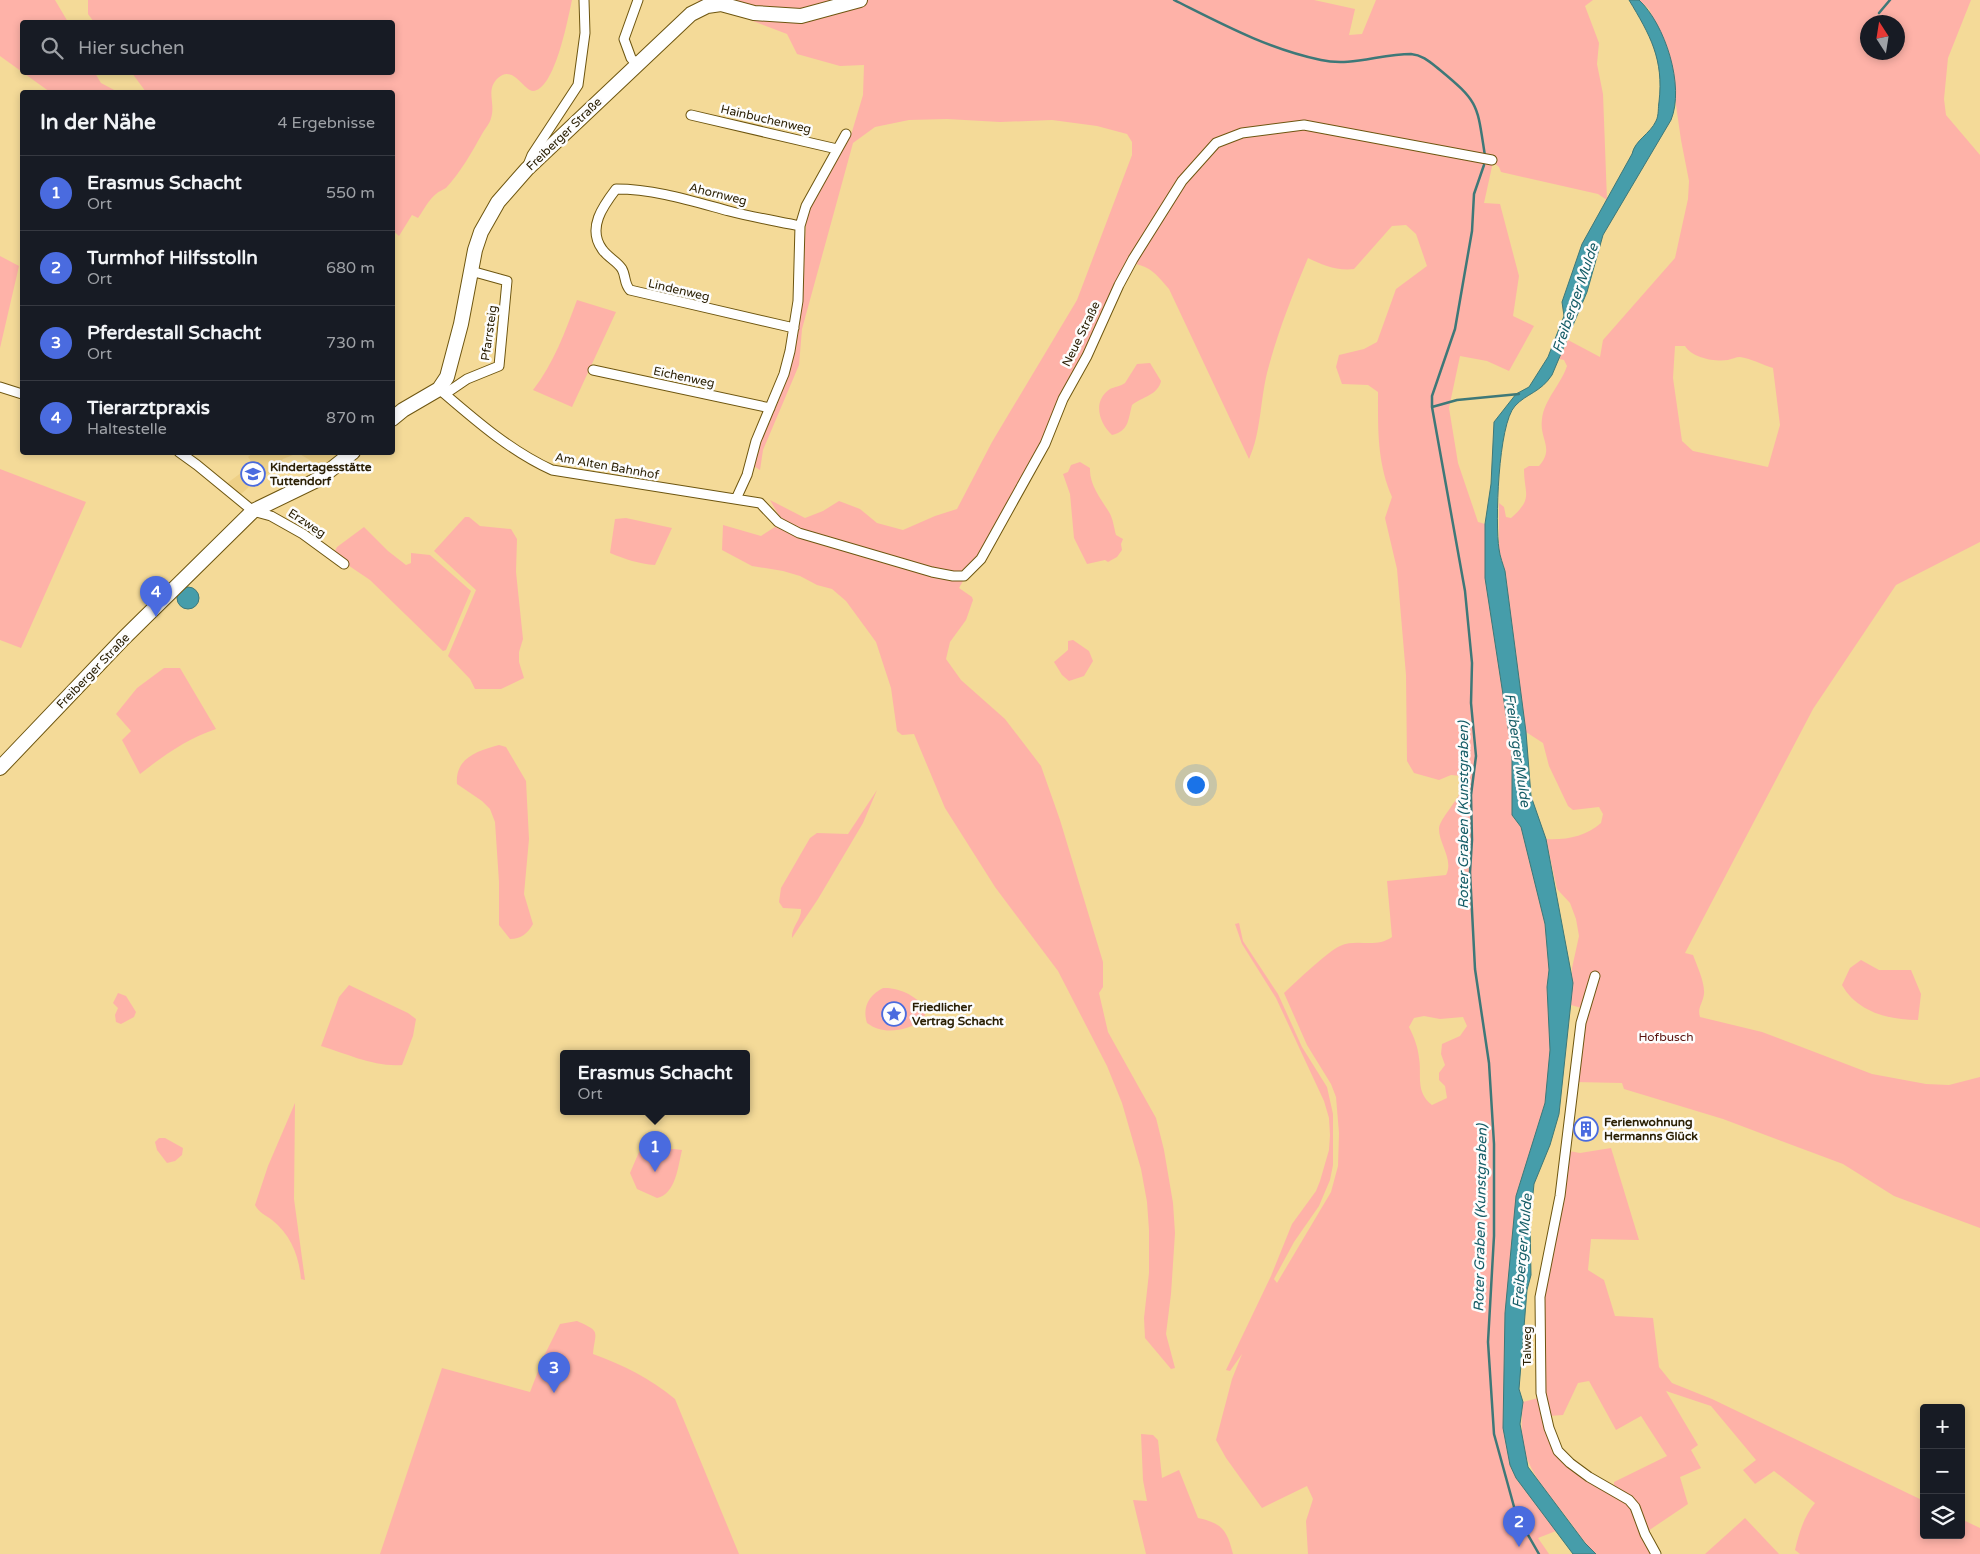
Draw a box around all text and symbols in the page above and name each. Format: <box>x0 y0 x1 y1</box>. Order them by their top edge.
north arrow <box>1860 15 1905 60</box>
search box <box>20 20 395 75</box>
icon: search <box>38 34 66 62</box>
text: Hier suchen <box>78 37 185 59</box>
street label: Freiberger Straße <box>523 94 605 173</box>
street label: Hainbuchenweg <box>719 102 813 136</box>
text: In der Nähe <box>40 110 156 135</box>
text: 4 Ergebnisse <box>277 113 375 133</box>
text: Erasmus Schacht <box>87 172 242 194</box>
street label: Ahornweg <box>688 180 748 208</box>
text: 1 <box>51 183 61 203</box>
text: 550 m <box>326 183 375 203</box>
text: Ort <box>87 194 112 214</box>
water label: Freiberger Mulde <box>1549 240 1602 355</box>
text: Turmhof Hilfsstolln <box>87 247 258 269</box>
text: 2 <box>51 258 61 278</box>
text: 680 m <box>326 258 375 278</box>
text: Ort <box>87 269 112 289</box>
street label: Lindenweg <box>647 276 711 304</box>
street label: Neue Straße <box>1059 299 1103 369</box>
street label: Pfarrsteig <box>478 304 500 362</box>
text: Pferdestall Schacht <box>87 322 261 344</box>
text: 3 <box>51 333 61 353</box>
text: 730 m <box>326 333 375 353</box>
text: Ort <box>87 344 112 364</box>
street label: Eichenweg <box>652 364 716 390</box>
text: Tierarztpraxis <box>87 397 210 419</box>
text: 4 <box>51 408 61 428</box>
text: 870 m <box>326 408 375 428</box>
text: Haltestelle <box>87 419 167 439</box>
street label: Am Alten Bahnhof <box>554 450 661 482</box>
place label: Kindertagesstätte Tuttendorf <box>269 460 372 488</box>
school or university icon: Kindertagesstätte Tuttendorf <box>240 461 266 487</box>
street label: Erzweg <box>286 506 328 540</box>
pin: 4 <box>140 576 172 617</box>
street label: Freiberger Straße <box>54 630 133 712</box>
water label: Freiberger Mulde <box>1501 692 1534 809</box>
water label: Roter Graben (Kunstgraben) <box>1455 720 1472 909</box>
your location <box>1183 772 1209 798</box>
place label: Friedlicher Vertrag Schacht <box>912 1000 1004 1029</box>
place icon: Friedlicher Vertrag Schacht <box>881 1001 907 1027</box>
park label: Hofbusch <box>1638 1030 1694 1044</box>
popup <box>560 1050 750 1115</box>
text: Erasmus Schacht <box>578 1062 732 1084</box>
text: Ort <box>578 1084 603 1104</box>
place label: Ferienwohnung Hermanns Glück <box>1604 1115 1698 1143</box>
building icon: Ferienwohnung Hermanns Glück <box>1573 1116 1599 1142</box>
water label: Roter Graben (Kunstgraben) <box>1470 1122 1491 1312</box>
pin: 1 <box>639 1131 671 1172</box>
water label: Freiberger Mulde <box>1509 1192 1536 1309</box>
street label: Talweg <box>1520 1326 1534 1366</box>
pin: 3 <box>538 1352 570 1393</box>
map controls <box>1920 1404 1965 1539</box>
button: + <box>1920 1404 1965 1449</box>
button: − <box>1920 1449 1965 1494</box>
button: layers <box>1920 1494 1965 1539</box>
pin: 2 <box>1503 1506 1535 1547</box>

